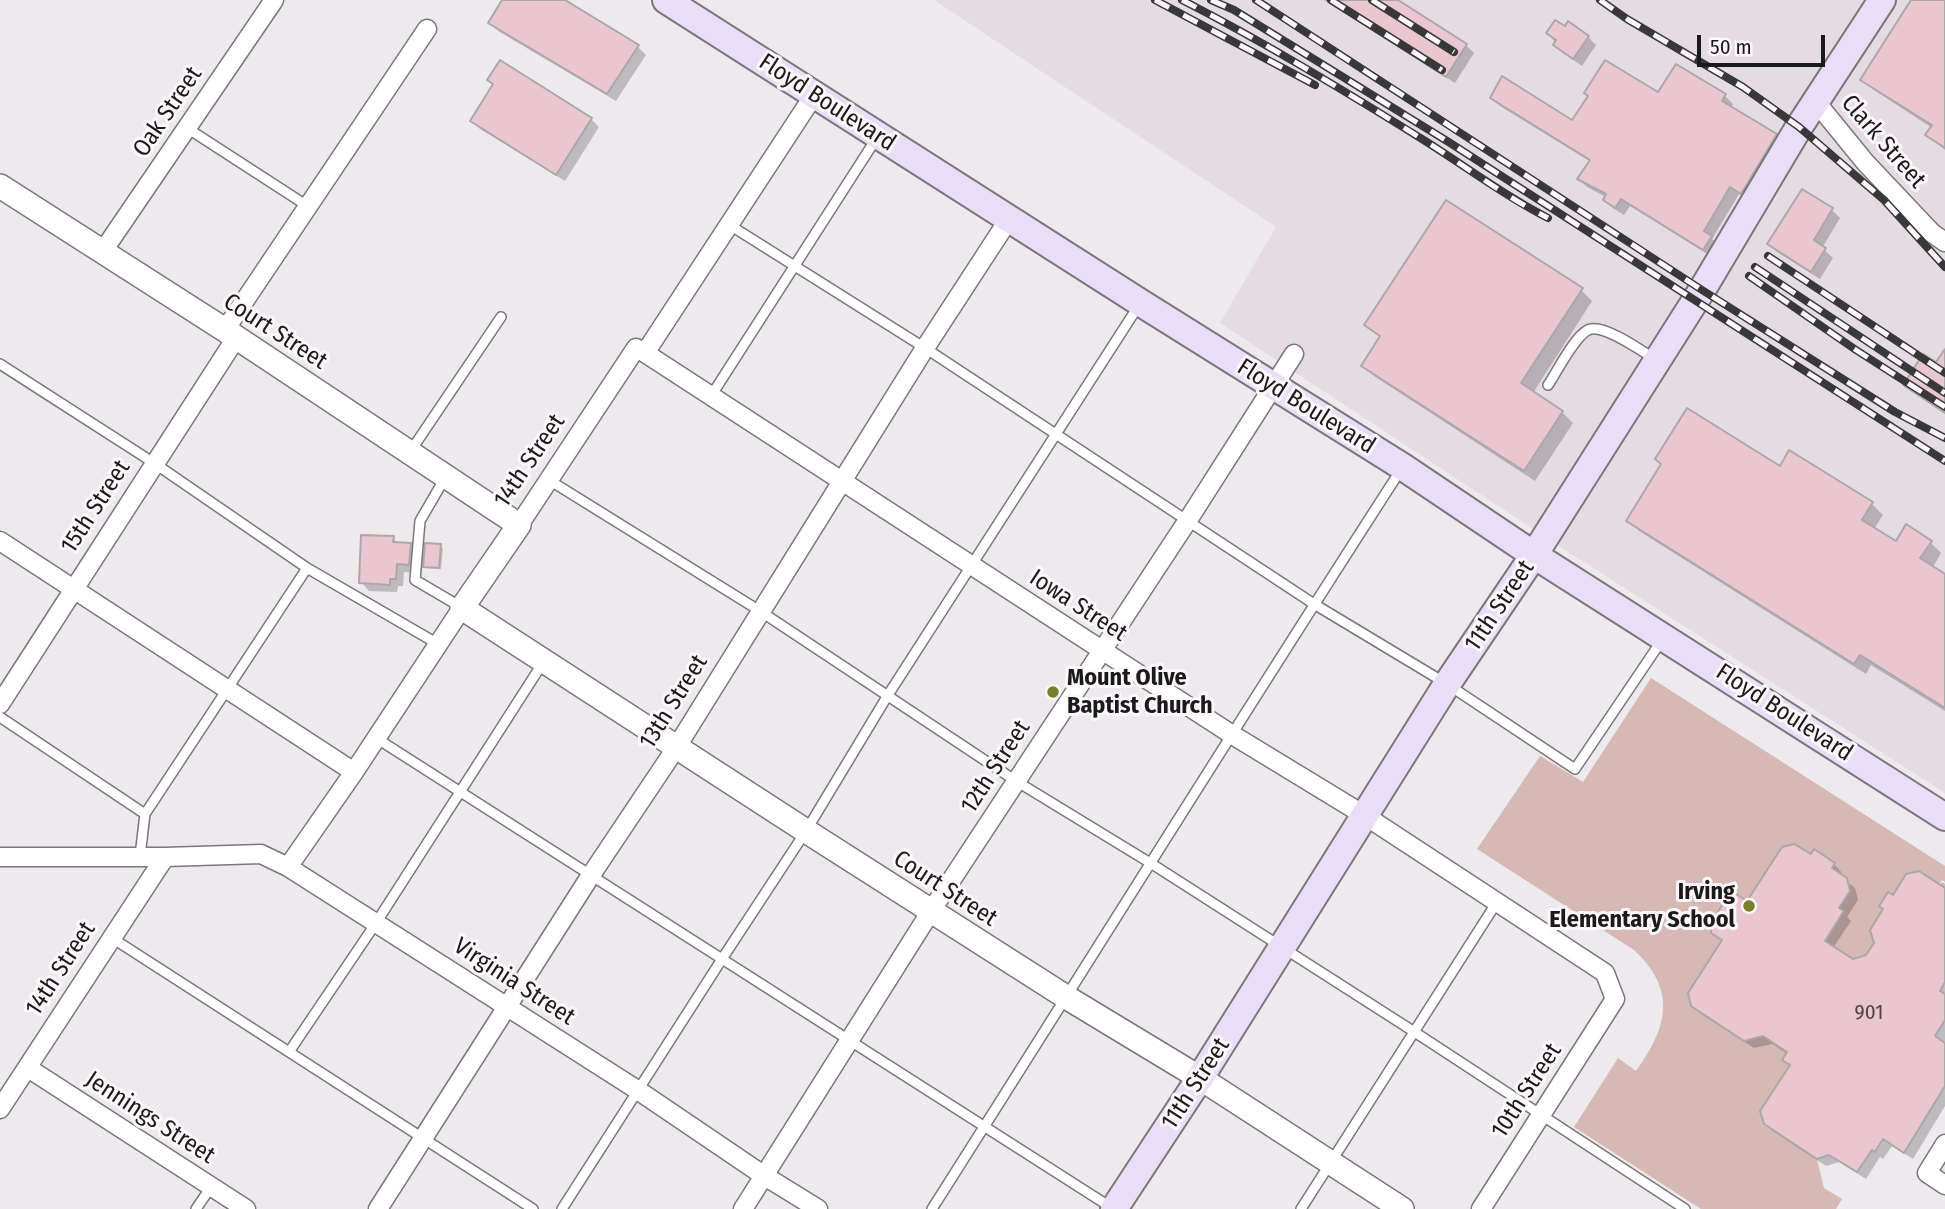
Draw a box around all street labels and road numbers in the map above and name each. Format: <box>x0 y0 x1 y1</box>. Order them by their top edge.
street label: Floyd Boulevard <box>753 48 901 158</box>
street label: Oak Street <box>127 61 209 163</box>
street label: Clark Street <box>1835 89 1931 195</box>
street label: Court Street <box>218 288 332 376</box>
street label: Floyd Boulevard <box>1232 353 1380 461</box>
street label: 14th Street <box>488 409 572 513</box>
street label: 15th Street <box>55 455 137 559</box>
street label: 11th Street <box>1459 555 1541 657</box>
street label: Iowa Street <box>1024 564 1132 648</box>
street label: 13th Street <box>634 650 714 754</box>
street label: Floyd Boulevard <box>1710 658 1858 768</box>
street label: 12th Street <box>955 715 1037 819</box>
street label: Court Street <box>888 845 1002 933</box>
street label: 14th Street <box>20 917 102 1021</box>
street label: Virginia Street <box>448 932 580 1032</box>
street label: 11th Street <box>1156 1033 1236 1135</box>
street label: 10th Street <box>1486 1038 1568 1144</box>
street label: Jennings Street <box>80 1066 220 1170</box>

